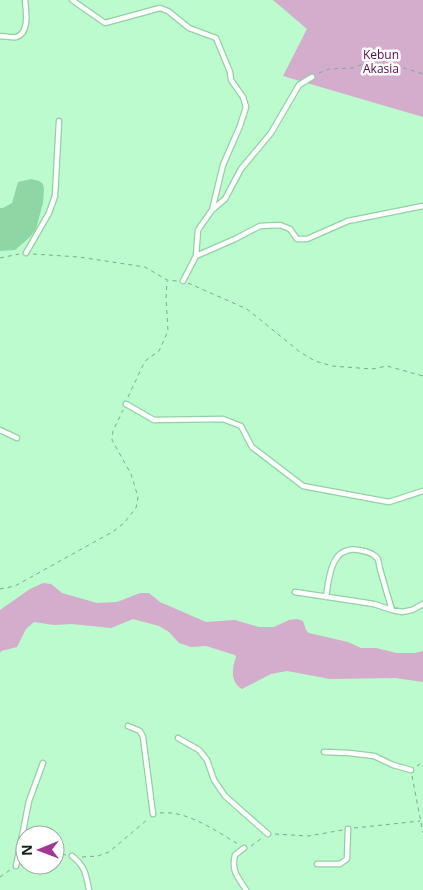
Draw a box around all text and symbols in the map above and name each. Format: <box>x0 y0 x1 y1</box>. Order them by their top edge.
park label: Kebun Akasia <box>363 46 399 77</box>
north arrow <box>15 825 65 875</box>
text: N <box>17 844 36 856</box>

